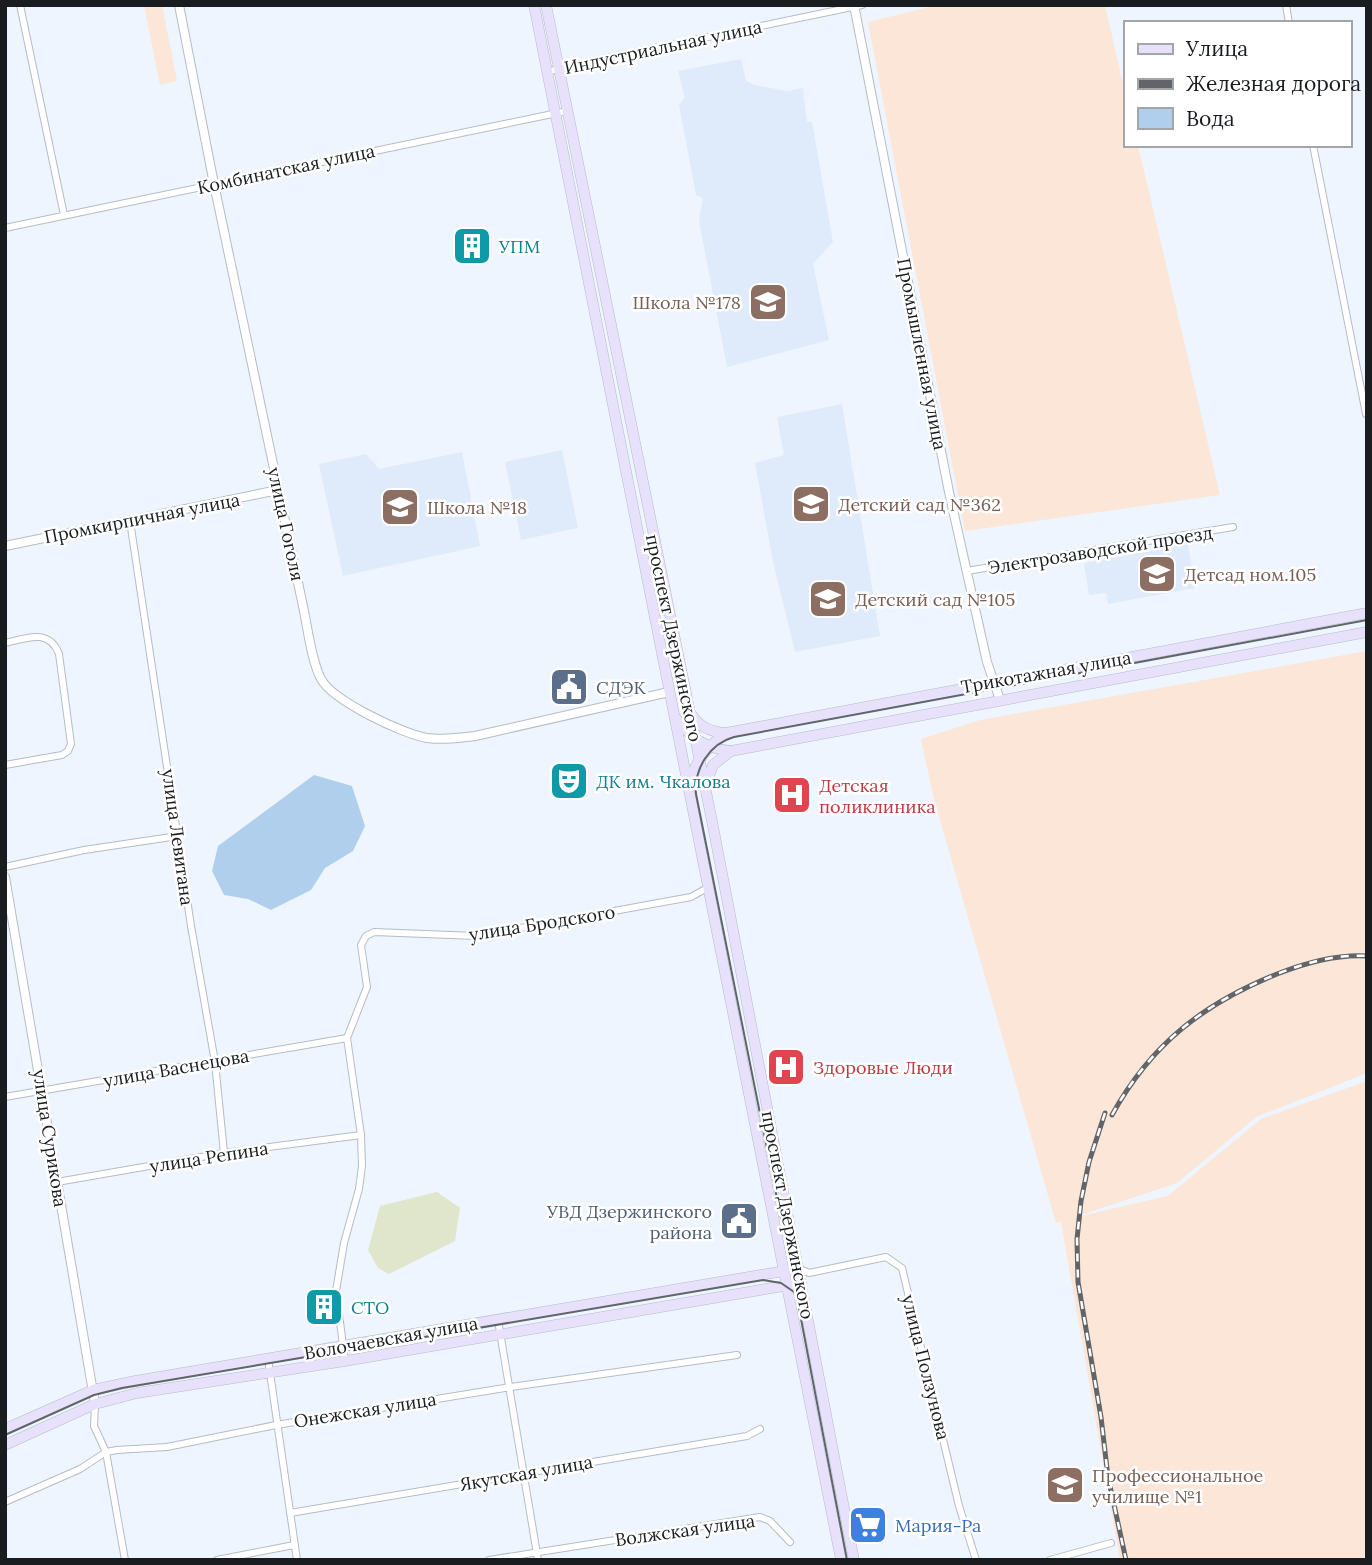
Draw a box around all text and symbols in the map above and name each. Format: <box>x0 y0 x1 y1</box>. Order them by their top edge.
street label: Индустриальная улица <box>562 15 764 79</box>
legend <box>1124 21 1351 147</box>
text: Улица <box>1185 35 1248 62</box>
text: Железная дорога <box>1186 70 1361 97</box>
text: Вода <box>1186 105 1235 132</box>
street label: Комбинатская улица <box>195 139 377 199</box>
building icon: УПМ <box>451 225 493 267</box>
place label: УПМ <box>498 235 540 258</box>
street label: Промышленная улица <box>892 256 952 452</box>
school or university icon: Школа №178 <box>747 281 789 323</box>
place label: Школа №178 <box>632 291 741 314</box>
street label: улица Гоголя <box>263 465 309 583</box>
school or university icon: Детский сад №362 <box>790 483 832 525</box>
school or university icon: Школа №18 <box>379 486 421 528</box>
street label: Промкирпичная улица <box>42 488 242 548</box>
place label: Детский сад №362 <box>838 493 1001 516</box>
place label: Школа №18 <box>427 496 527 519</box>
street label: Электрозаводской проезд <box>986 521 1215 579</box>
street label: проспект Дзержинского <box>641 532 707 744</box>
school or university icon: Детсад ном.105 <box>1136 553 1178 595</box>
place label: Детсад ном.105 <box>1184 563 1316 586</box>
school or university icon: Детский сад №105 <box>807 578 849 620</box>
place label: Детский сад №105 <box>855 588 1015 611</box>
street label: Трикотажная улица <box>959 646 1133 698</box>
public building icon: СДЭК <box>548 666 590 708</box>
place label: СДЭК <box>596 676 646 699</box>
theatre icon: ДК им. Чкалова <box>548 760 590 802</box>
street label: улица Левитана <box>157 767 199 907</box>
place label: ДК им. Чкалова <box>596 770 731 793</box>
hospital icon: Детская поликлиника <box>771 774 813 816</box>
place label: Детская поликлиника <box>819 774 936 818</box>
street label: улица Бродского <box>467 900 617 946</box>
street label: улица Васнецова <box>101 1044 251 1092</box>
hospital icon: Здоровые Люди <box>765 1046 807 1088</box>
place label: Здоровые Люди <box>813 1056 953 1079</box>
street label: улица Сурикова <box>28 1067 72 1209</box>
street label: проспект Дзержинского <box>757 1109 819 1321</box>
street label: улица Репина <box>148 1136 270 1178</box>
place label: УВД Дзержинского района <box>546 1200 712 1244</box>
public building icon: УВД Дзержинского района <box>718 1200 760 1242</box>
building icon: СТО <box>303 1286 345 1328</box>
street label: улица Ползунова <box>897 1292 955 1442</box>
place label: СТО <box>351 1296 389 1319</box>
street label: Волочаевская улица <box>302 1311 480 1365</box>
street label: Онежская улица <box>292 1387 438 1433</box>
street label: Якутская улица <box>458 1450 594 1496</box>
school or university icon: Профессиональное училище №1 <box>1044 1464 1086 1506</box>
place label: Профессиональное училище №1 <box>1092 1464 1264 1508</box>
supermarket icon: Мария-Ра <box>847 1504 889 1546</box>
street label: Волжская улица <box>614 1509 756 1551</box>
place label: Мария-Ра <box>895 1514 981 1537</box>

